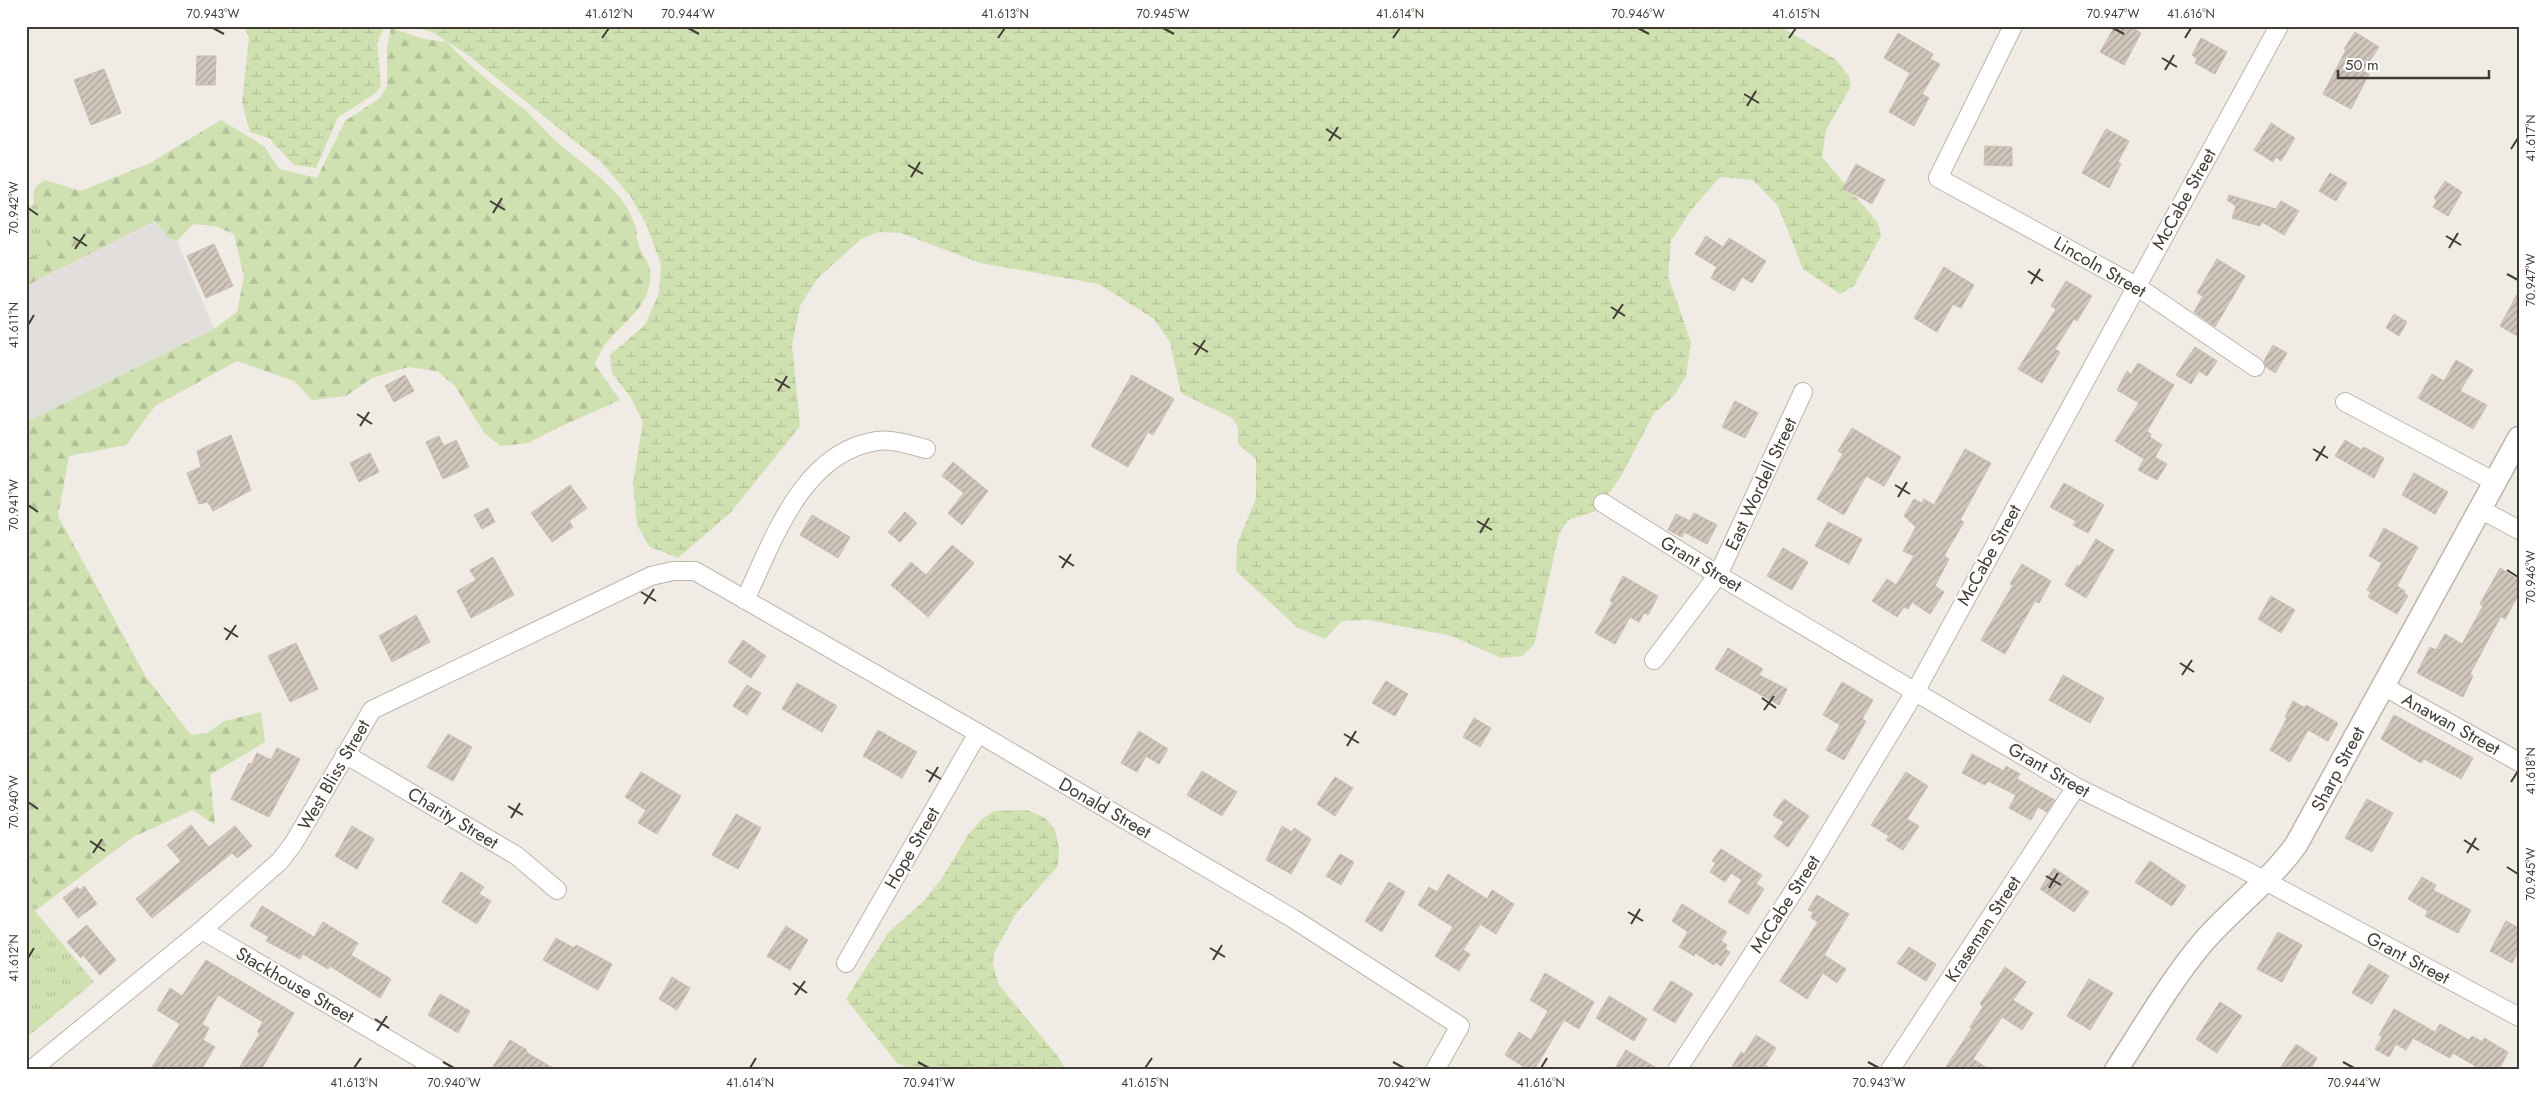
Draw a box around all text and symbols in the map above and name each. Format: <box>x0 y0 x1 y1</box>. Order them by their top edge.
text: 70.943°W <box>187 5 240 23</box>
text: 41.612°N <box>585 5 633 23</box>
text: 70.944°W <box>661 5 715 23</box>
text: 41.613°N <box>981 5 1029 23</box>
text: 70.945°W <box>1137 5 1190 23</box>
text: 41.614°N <box>1376 5 1424 23</box>
text: 70.946°W <box>1611 5 1665 23</box>
text: 41.615°N <box>1772 5 1820 23</box>
text: 70.947°W <box>2087 5 2139 23</box>
text: 41.616°N <box>2167 5 2215 23</box>
scale bar <box>2338 48 2489 80</box>
text: 50 m <box>2345 54 2379 76</box>
text: 41.617°N <box>2522 114 2540 162</box>
street label: McCabe Street <box>2145 143 2223 254</box>
text: 70.942°W <box>5 181 23 235</box>
street label: Lincoln Street <box>2049 230 2152 304</box>
text: 70.947°W <box>2522 254 2540 306</box>
text: 41.611°N <box>5 302 23 348</box>
street label: East Wordell Street <box>1719 413 1804 555</box>
text: 70.941°W <box>5 479 23 531</box>
street label: McCabe Street <box>1950 499 2028 610</box>
street label: Grant Street <box>1655 529 1747 599</box>
text: 70.946°W <box>2522 550 2540 604</box>
street label: Anawan Street <box>2397 686 2505 762</box>
street label: West Bliss Street <box>292 714 377 835</box>
street label: Sharp Street <box>2305 721 2372 816</box>
street label: Grant Street <box>2003 736 2095 804</box>
text: 41.618°N <box>2522 747 2540 795</box>
street label: Donald Street <box>1054 771 1157 845</box>
text: 70.940°W <box>5 775 23 829</box>
street label: Charity Street <box>403 781 504 856</box>
street label: Hope Street <box>878 802 946 894</box>
text: 70.945°W <box>2522 847 2540 901</box>
street label: McCabe Street <box>1744 849 1827 958</box>
street label: Kraseman Street <box>1939 870 2027 987</box>
street label: Grant Street <box>2362 925 2455 991</box>
text: 41.612°N <box>5 934 23 982</box>
street label: Stackhouse Street <box>231 940 360 1030</box>
text: 41.613°N <box>330 1074 378 1092</box>
text: 70.940°W <box>427 1074 481 1092</box>
text: 41.614°N <box>726 1074 774 1092</box>
text: 70.941°W <box>903 1074 955 1092</box>
text: 41.615°N <box>1121 1074 1169 1092</box>
text: 70.942°W <box>1377 1074 1431 1092</box>
text: 41.616°N <box>1517 1074 1565 1092</box>
text: 70.943°W <box>1853 1074 1906 1092</box>
text: 70.944°W <box>2327 1074 2381 1092</box>

